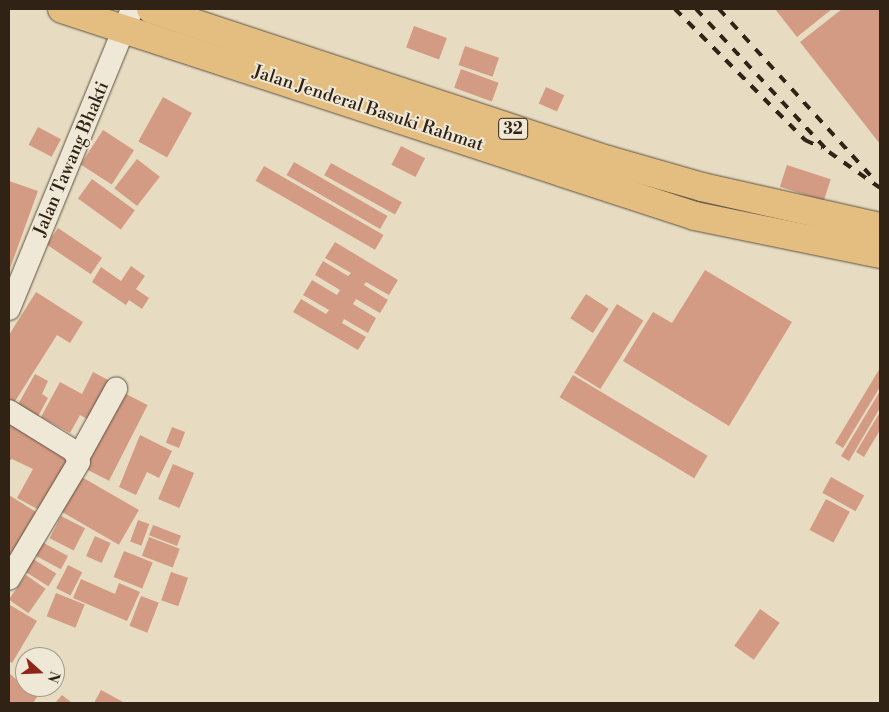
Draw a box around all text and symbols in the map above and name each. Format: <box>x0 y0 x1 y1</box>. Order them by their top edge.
street label: Jalan Jenderal Basuki Rahmat <box>250 61 486 157</box>
street label: Jalan Tawang Bhakti <box>30 78 114 240</box>
road number: 32 <box>498 116 528 142</box>
north arrow <box>15 647 65 697</box>
text: N <box>43 668 64 685</box>

